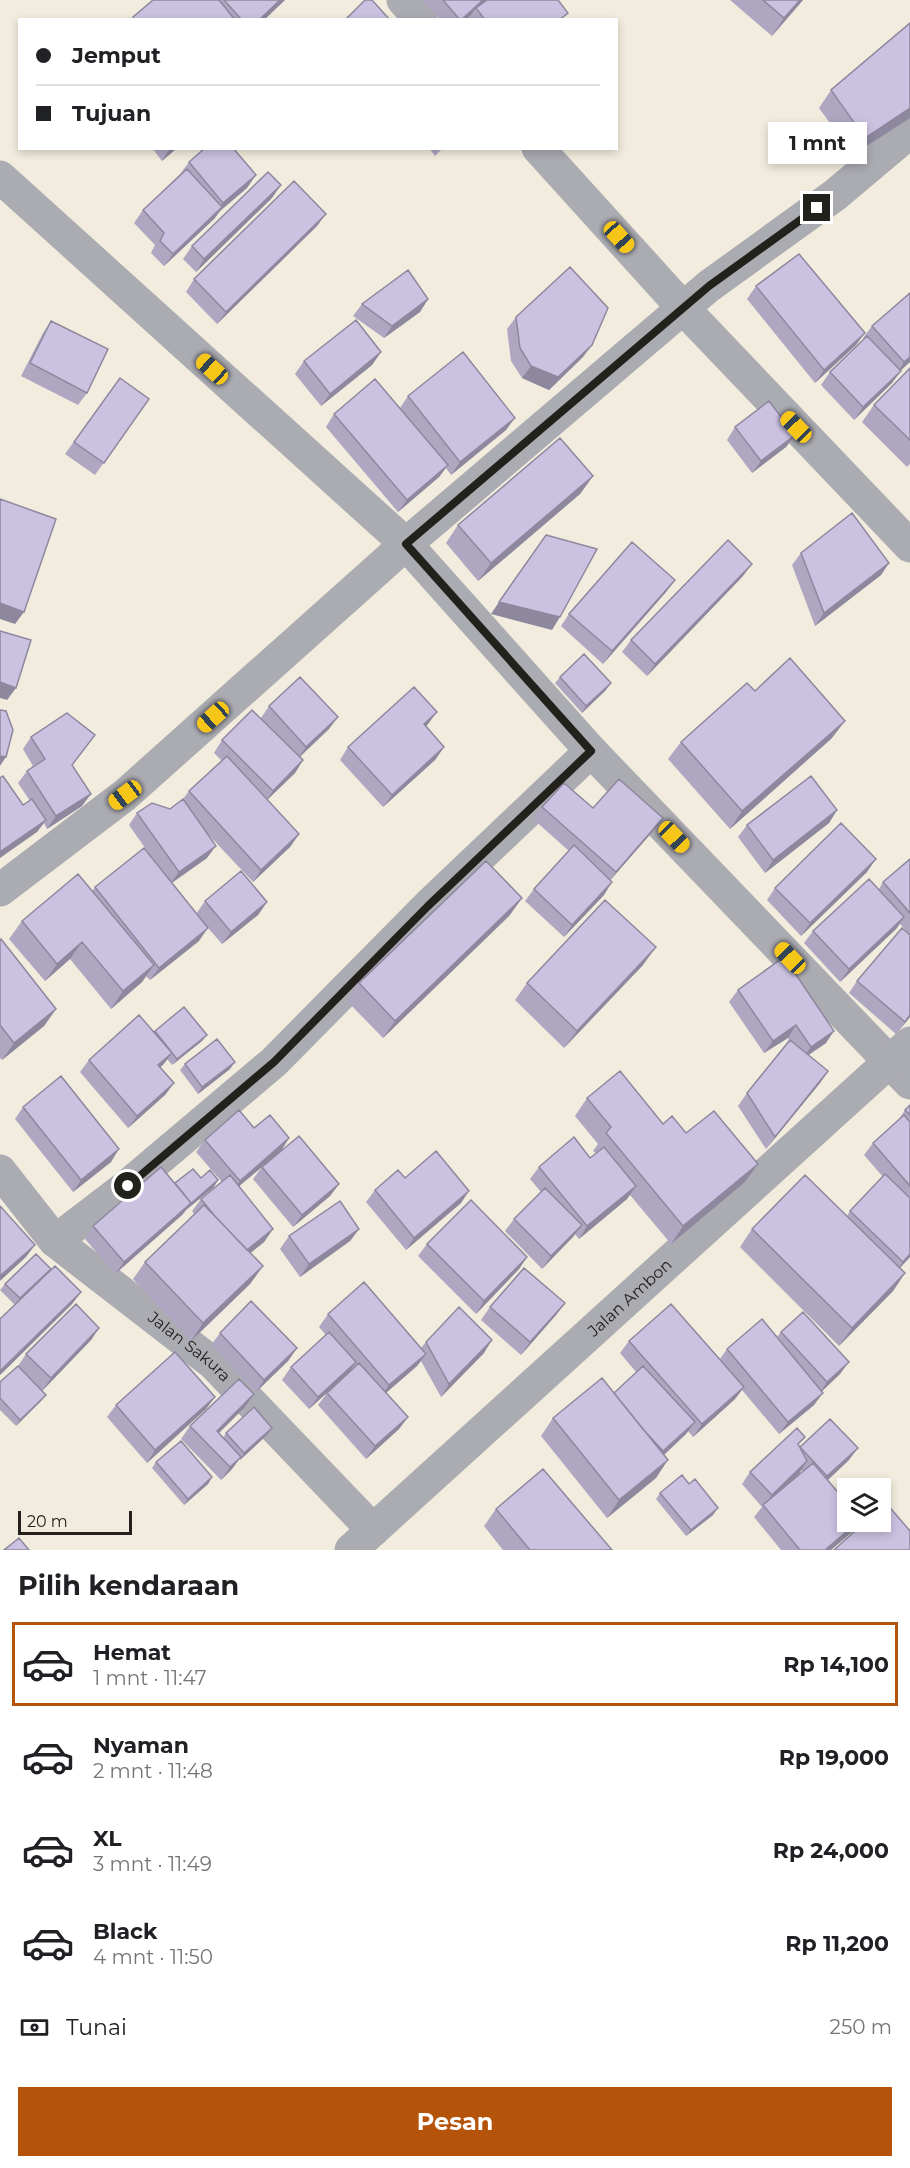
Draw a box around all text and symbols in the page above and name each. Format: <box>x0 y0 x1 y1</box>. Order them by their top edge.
text: Jemput <box>72 42 161 69</box>
text: Tujuan <box>72 100 151 127</box>
callout: 1 mnt <box>768 121 866 163</box>
text: 1 mnt <box>789 131 846 155</box>
route end <box>803 194 830 221</box>
car <box>600 218 638 256</box>
car <box>193 350 231 388</box>
car <box>777 408 815 446</box>
car <box>194 698 232 736</box>
car <box>105 777 145 813</box>
car <box>655 818 693 856</box>
car <box>771 939 809 977</box>
route start <box>114 1172 141 1199</box>
street label: Jalan Ambon <box>583 1255 675 1341</box>
street label: Jalan Sakura <box>144 1307 235 1385</box>
map controls <box>837 1478 891 1532</box>
button: layers <box>837 1478 891 1532</box>
scale bar <box>18 1508 132 1536</box>
text: 20 m <box>27 1512 68 1531</box>
text: Pilih kendaraan <box>18 1569 239 1602</box>
icon: car <box>21 1637 75 1691</box>
text: Hemat <box>93 1639 171 1666</box>
text: Rp 14,100 <box>783 1651 889 1678</box>
text: 1 mnt · 11:47 <box>93 1666 207 1690</box>
icon: car <box>21 1730 75 1784</box>
text: Nyaman <box>93 1732 189 1759</box>
text: Rp 19,000 <box>779 1744 889 1771</box>
text: 2 mnt · 11:48 <box>93 1759 213 1783</box>
icon: car <box>21 1823 75 1877</box>
text: XL <box>93 1825 122 1852</box>
text: Rp 24,000 <box>773 1837 889 1864</box>
text: 3 mnt · 11:49 <box>93 1852 212 1876</box>
icon: car <box>21 1916 75 1970</box>
text: Black <box>93 1918 157 1945</box>
text: Rp 11,200 <box>785 1930 889 1957</box>
text: 4 mnt · 11:50 <box>93 1945 213 1969</box>
icon: cash <box>18 2011 51 2044</box>
text: Tunai <box>66 2014 127 2041</box>
text: 250 m <box>830 2015 892 2039</box>
button: Pesan <box>18 2087 892 2156</box>

